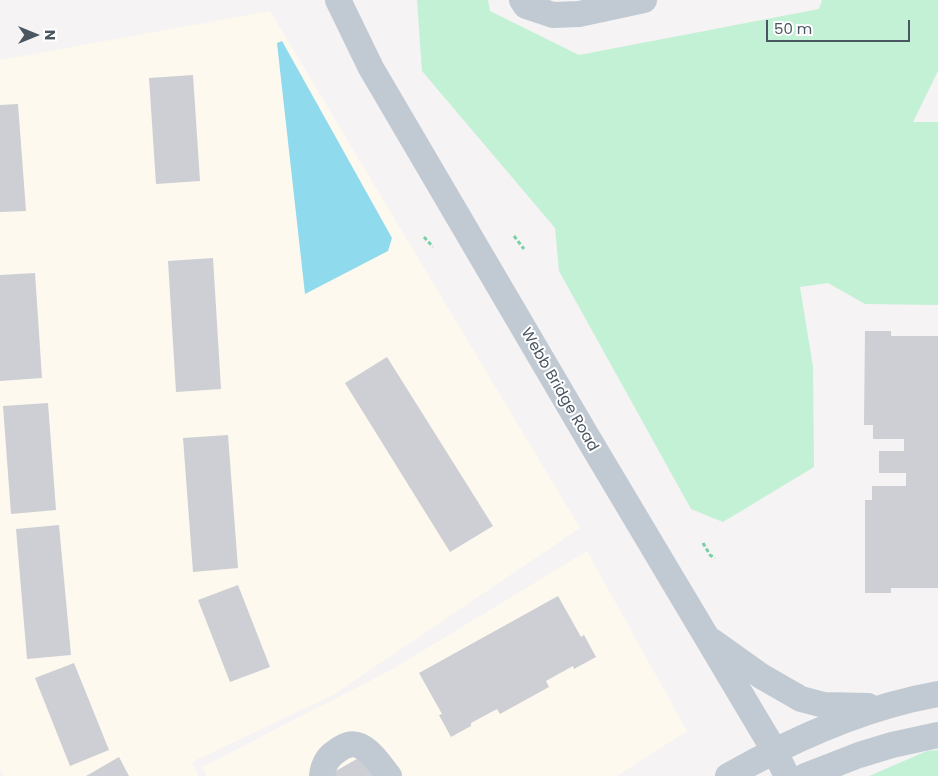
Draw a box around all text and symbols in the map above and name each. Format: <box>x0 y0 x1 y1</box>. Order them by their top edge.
north arrow <box>10 10 60 60</box>
scale bar <box>768 10 912 42</box>
text: 50 m <box>774 18 812 39</box>
text: N <box>40 30 60 40</box>
street label: Webb Bridge Road <box>516 325 602 455</box>

